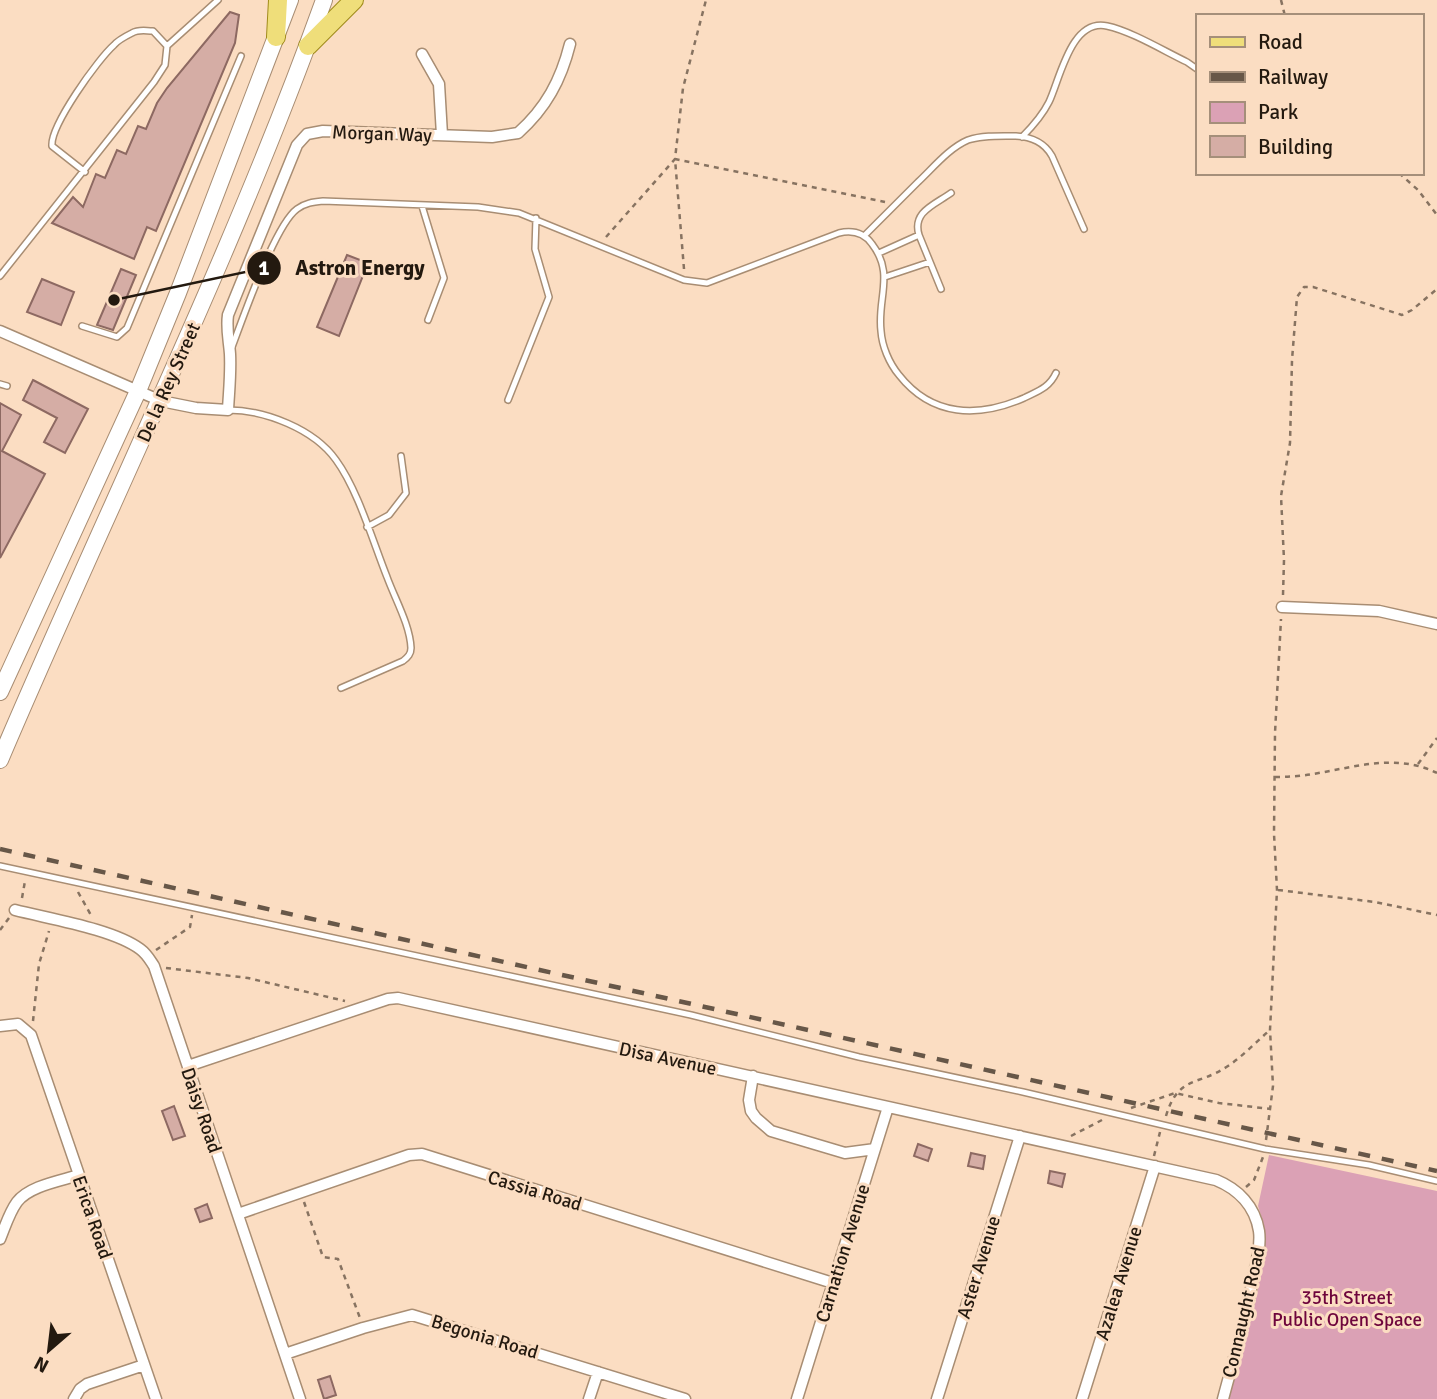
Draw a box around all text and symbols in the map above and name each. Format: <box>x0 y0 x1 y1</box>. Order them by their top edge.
legend <box>1196 14 1423 175</box>
text: Road <box>1258 29 1303 55</box>
text: Railway <box>1258 64 1328 90</box>
text: Park <box>1258 99 1299 125</box>
street label: Morgan Way <box>332 120 432 148</box>
text: Building <box>1258 134 1333 160</box>
callout: Astron Energy <box>246 247 439 289</box>
text: 1 <box>258 255 270 281</box>
text: Astron Energy <box>295 255 425 281</box>
street label: De la Rey Street <box>132 319 206 446</box>
street label: Disa Avenue <box>617 1037 719 1081</box>
street label: Daisy Road <box>175 1064 227 1156</box>
street label: Cassia Road <box>485 1165 585 1217</box>
street label: Erica Road <box>67 1172 118 1262</box>
street label: Carnation Avenue <box>810 1181 875 1325</box>
street label: Aster Avenue <box>952 1213 1006 1322</box>
street label: Azalea Avenue <box>1090 1223 1148 1343</box>
street label: Connaught Road <box>1217 1244 1271 1380</box>
park label: 35th Street Public Open Space <box>1272 1286 1422 1332</box>
street label: Begonia Road <box>428 1309 541 1365</box>
north arrow <box>14 1315 84 1385</box>
text: N <box>30 1350 53 1378</box>

